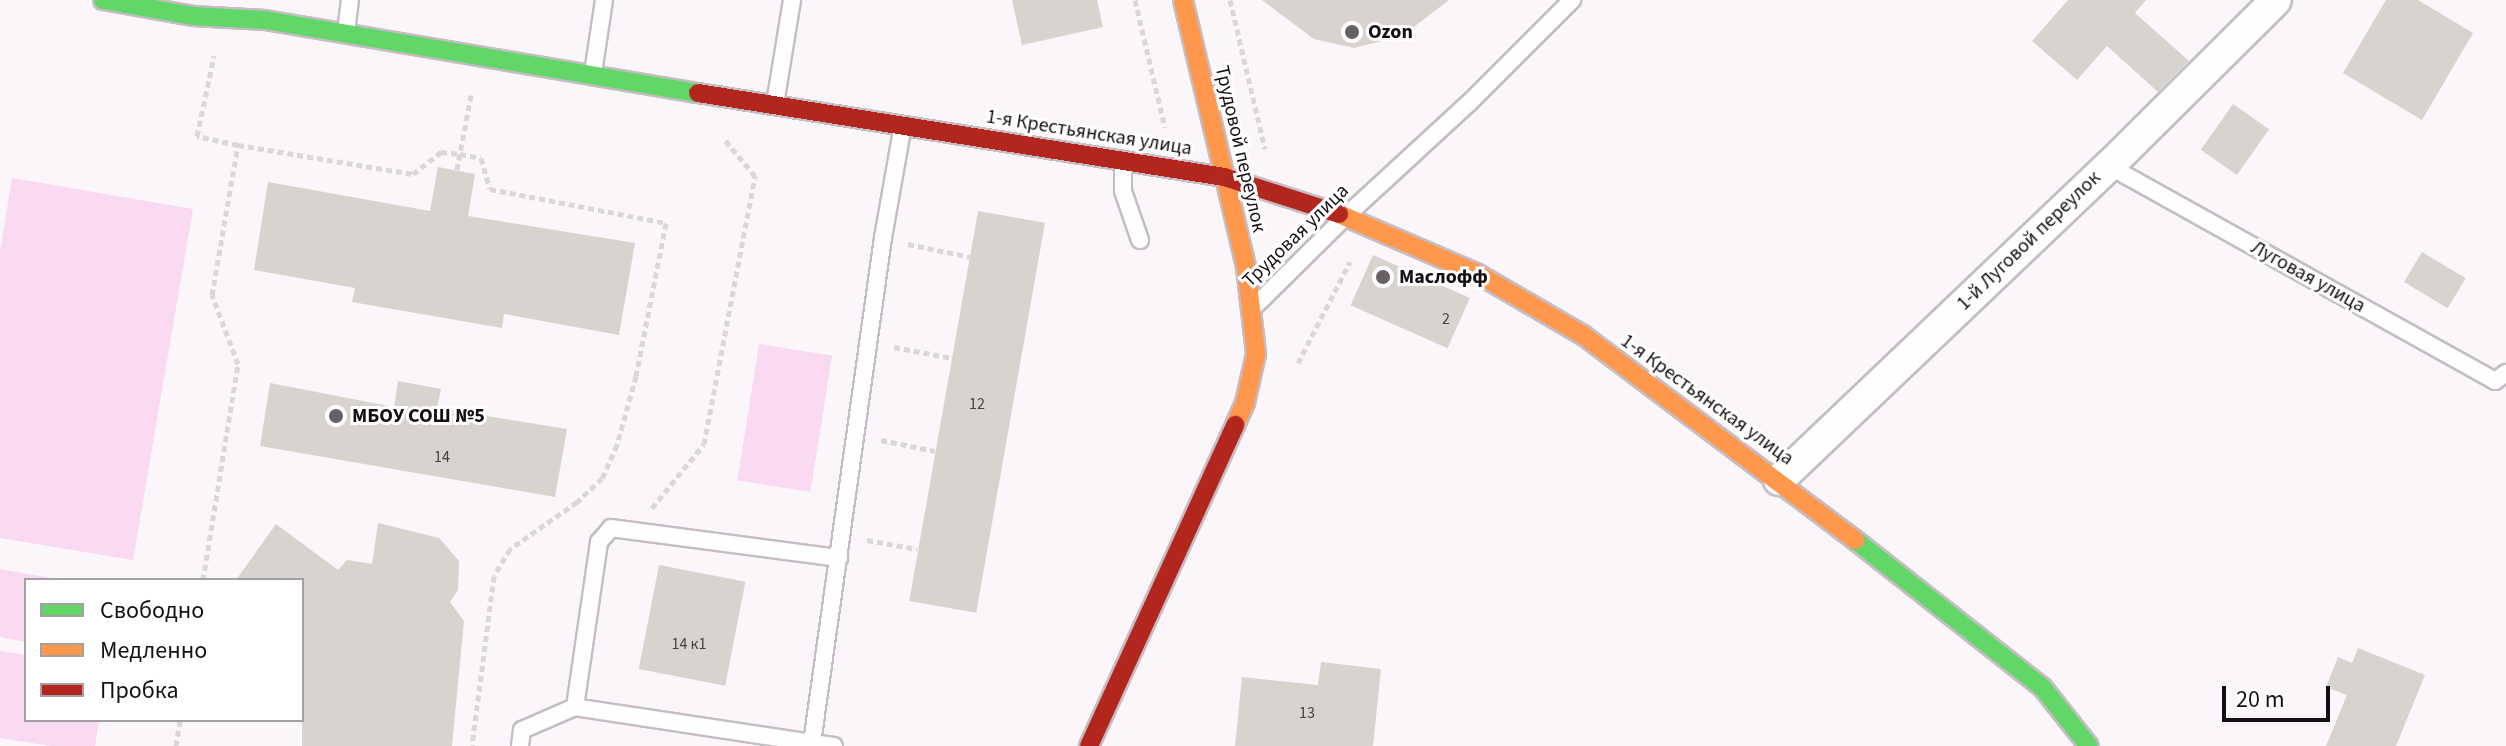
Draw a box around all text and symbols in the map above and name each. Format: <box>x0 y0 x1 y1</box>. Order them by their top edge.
place label: Ozon <box>1368 20 1413 44</box>
marker: Ozon <box>1343 23 1361 41</box>
street label: Трудовой переулок <box>1209 63 1271 235</box>
street label: 1-я Крестьянская улица <box>985 105 1193 161</box>
street label: 1-й Луговой переулок <box>1952 166 2106 316</box>
street label: Трудовая улица <box>1238 179 1354 293</box>
street label: Луговая улица <box>2247 236 2369 318</box>
place label: Маслофф <box>1399 265 1488 289</box>
marker: Маслофф <box>1374 268 1392 286</box>
house number: 2 <box>1442 309 1450 329</box>
street label: 1-я Крестьянская улица <box>1616 329 1798 471</box>
house number: 12 <box>969 394 985 414</box>
place label: МБОУ СОШ №5 <box>352 404 485 428</box>
marker: МБОУ СОШ №5 <box>327 407 345 425</box>
house number: 14 <box>434 447 450 467</box>
legend <box>24 578 304 722</box>
text: Свободно <box>100 593 204 628</box>
text: Медленно <box>100 633 207 668</box>
house number: 14 к1 <box>672 634 706 654</box>
scale bar <box>2226 670 2334 720</box>
text: Пробка <box>100 673 179 708</box>
text: 20 m <box>2236 682 2285 717</box>
house number: 13 <box>1299 703 1315 723</box>

